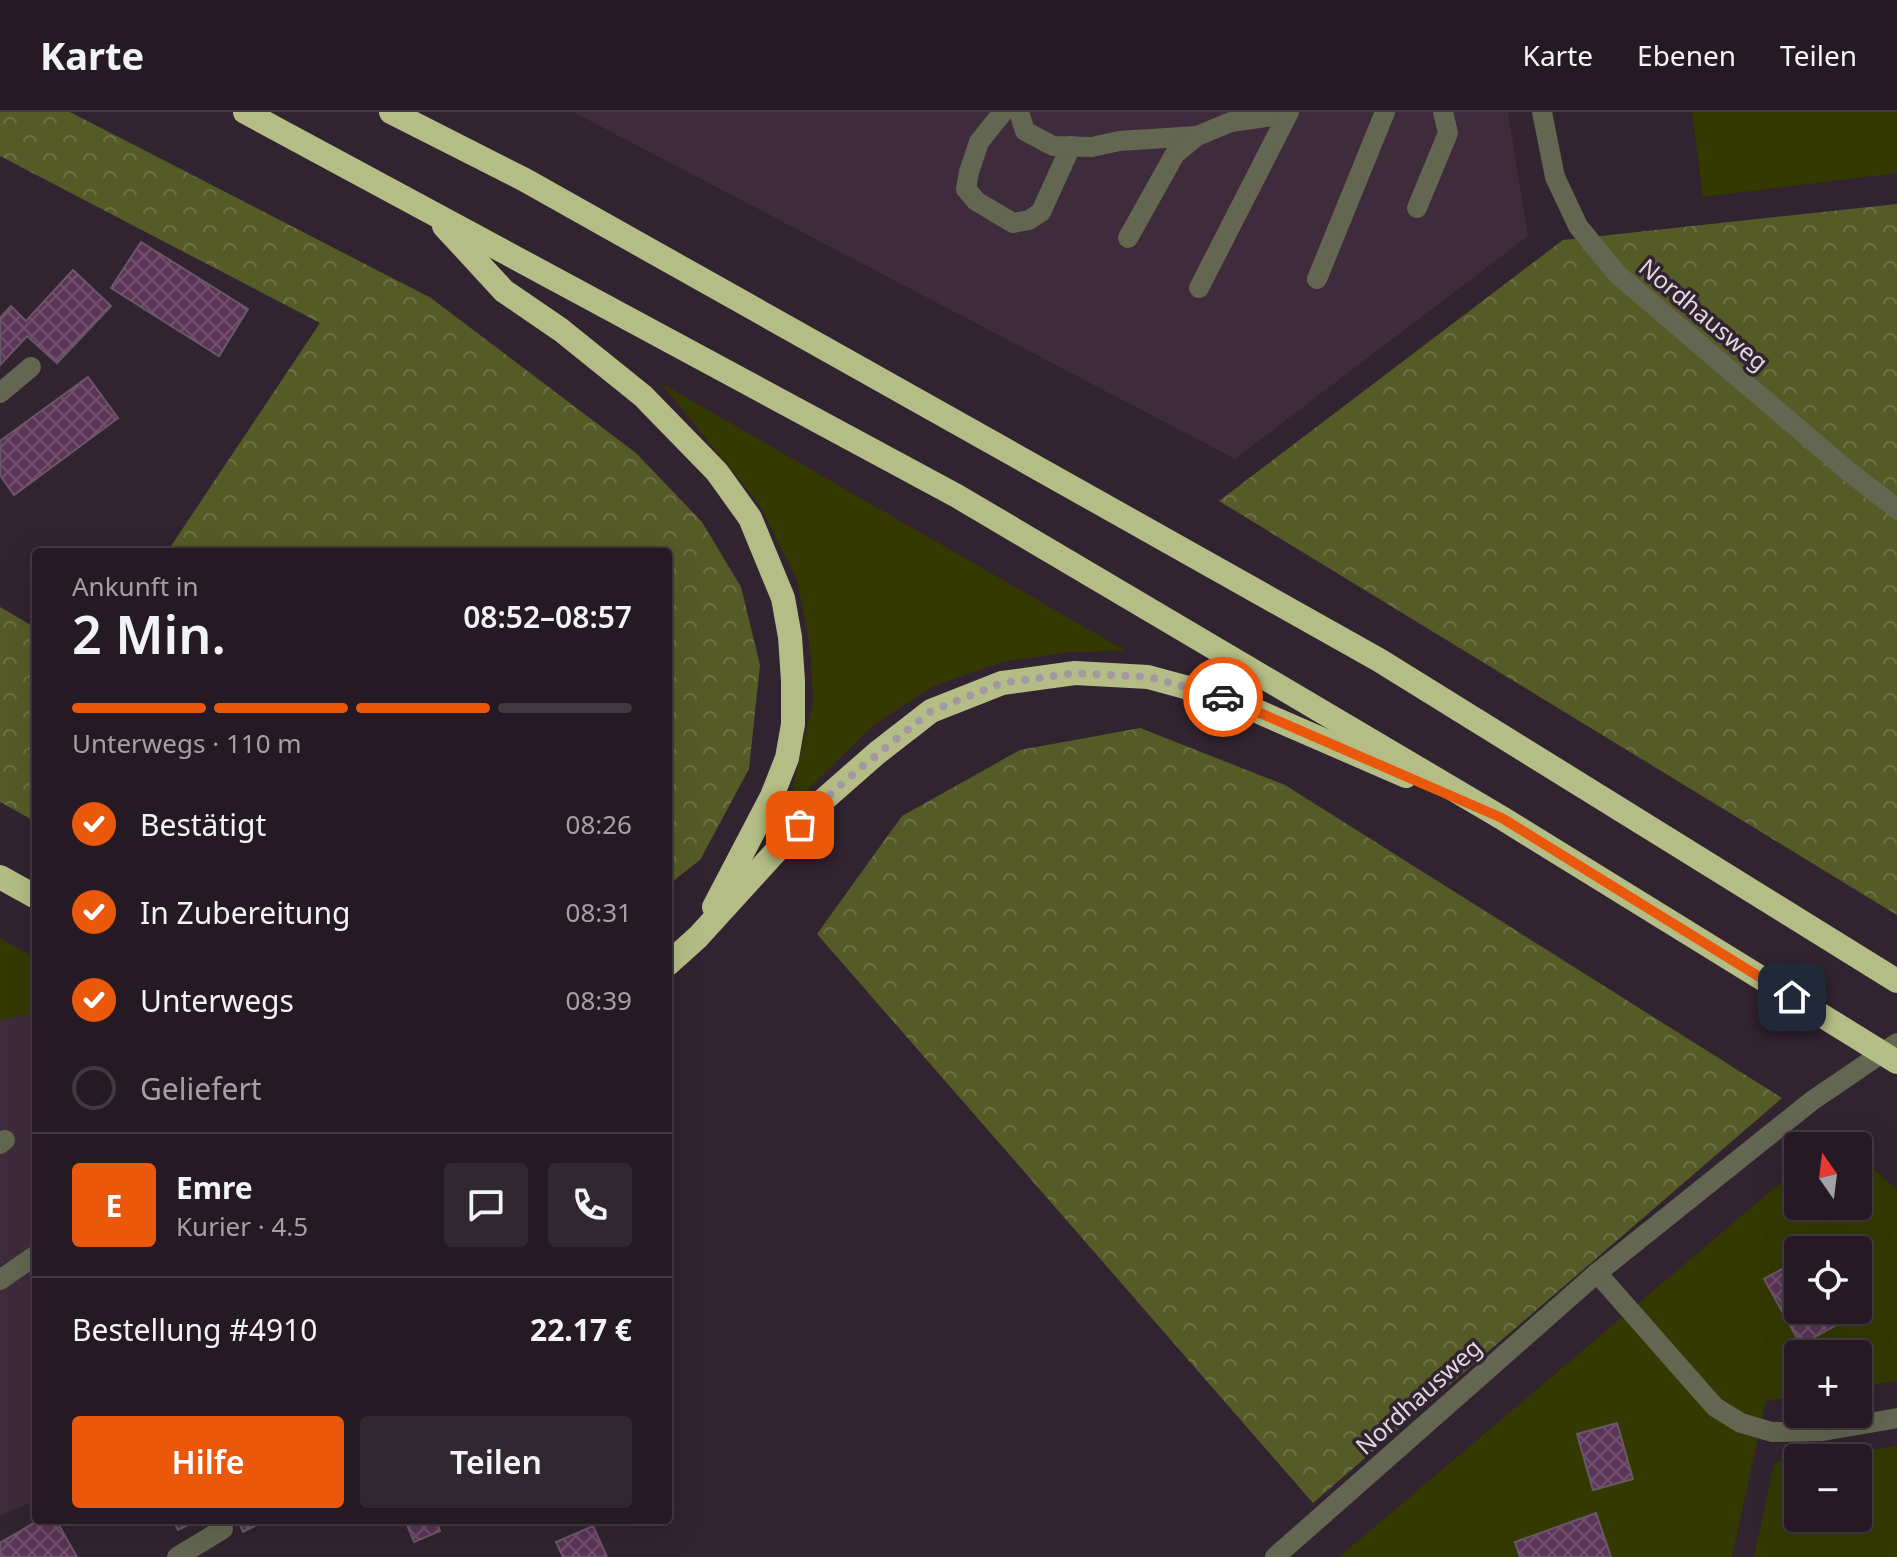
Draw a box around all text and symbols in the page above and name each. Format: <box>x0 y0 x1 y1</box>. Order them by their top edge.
text: Karte <box>40 29 144 81</box>
text: Karte <box>1523 36 1593 74</box>
text: Ebenen <box>1637 36 1736 74</box>
text: Teilen <box>1780 36 1857 74</box>
street label: Nordhausweg <box>1633 250 1775 378</box>
text: Ankunft in <box>72 568 199 604</box>
text: 08:52–08:57 <box>463 596 632 637</box>
text: 2 Min. <box>72 598 226 669</box>
courier <box>1183 657 1263 737</box>
icon: car <box>1201 675 1245 719</box>
text: Unterwegs · 110 m <box>72 725 302 761</box>
pin <box>766 791 834 859</box>
icon: check <box>72 802 116 846</box>
icon: bag <box>778 803 822 847</box>
text: Bestätigt <box>140 804 266 845</box>
text: 08:26 <box>566 806 632 842</box>
icon: check <box>72 890 116 934</box>
text: In Zubereitung <box>140 892 350 933</box>
text: 08:31 <box>566 894 632 930</box>
pin <box>1758 963 1826 1031</box>
icon: home <box>1770 975 1814 1019</box>
icon: check <box>72 978 116 1022</box>
text: Unterwegs <box>140 980 294 1021</box>
text: 08:39 <box>566 982 632 1018</box>
text: Geliefert <box>140 1068 262 1109</box>
north arrow <box>1784 1132 1872 1220</box>
map controls <box>1784 1132 1872 1532</box>
button: chat <box>444 1163 528 1247</box>
button: phone <box>548 1163 632 1247</box>
text: Emre <box>176 1167 253 1208</box>
text: E <box>106 1185 122 1226</box>
text: Kurier · 4.5 <box>176 1208 308 1244</box>
button: locate <box>1784 1236 1872 1324</box>
text: Bestellung #4910 <box>72 1309 317 1350</box>
text: 22.17 € <box>530 1309 632 1350</box>
street label: Nordhausweg <box>1348 1331 1488 1461</box>
button: + <box>1784 1340 1872 1428</box>
button: Hilfe <box>72 1416 344 1508</box>
button: Teilen <box>360 1416 632 1508</box>
button: − <box>1784 1444 1872 1532</box>

